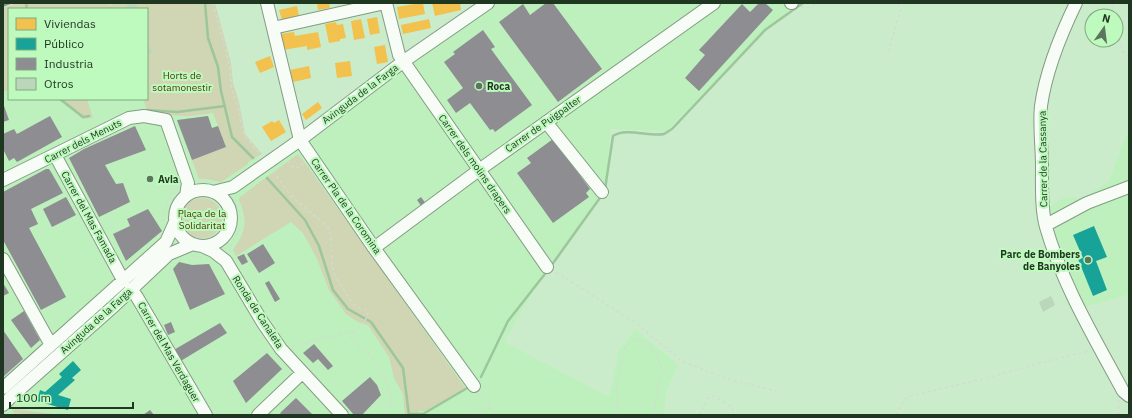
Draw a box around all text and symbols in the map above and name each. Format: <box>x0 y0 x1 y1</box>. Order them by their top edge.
legend <box>8 8 148 100</box>
north arrow <box>1084 8 1124 48</box>
text: N <box>1101 11 1112 26</box>
text: Viviendas <box>44 16 96 31</box>
text: Público <box>44 36 84 51</box>
text: Industria <box>44 56 94 71</box>
street label: Avinguda de la Farga <box>319 61 401 127</box>
park label: Horts de sotamonestir <box>152 69 212 94</box>
text: Otros <box>44 76 74 91</box>
place label: Roca <box>487 80 510 93</box>
marker: Roca <box>474 81 484 91</box>
street label: Carrer de Puigpalter <box>502 93 584 155</box>
street label: Carrer de la Cassanya <box>1036 110 1050 208</box>
street label: Carrer dels molins drapers <box>436 112 514 216</box>
street label: Carrer dels Menuts <box>42 116 124 166</box>
street label: Carrer Pla de la Coromina <box>308 155 384 257</box>
street label: Carrer del Mas Famada <box>58 169 120 266</box>
place label: Avia <box>158 173 179 186</box>
marker: Avia <box>145 174 155 184</box>
park label: Plaça de la Solidaritat <box>178 207 227 232</box>
place label: Parc de Bombers de Banyoles <box>1000 248 1080 273</box>
marker: Parc de Bombers de Banyoles <box>1083 255 1093 265</box>
street label: Ronda de Canaleta <box>230 273 287 351</box>
street label: Avinguda de la Farga <box>57 285 135 357</box>
street label: Carrer del Mas Verdaguer <box>135 300 203 405</box>
scale bar <box>10 384 133 410</box>
text: 100 m <box>16 390 51 405</box>

